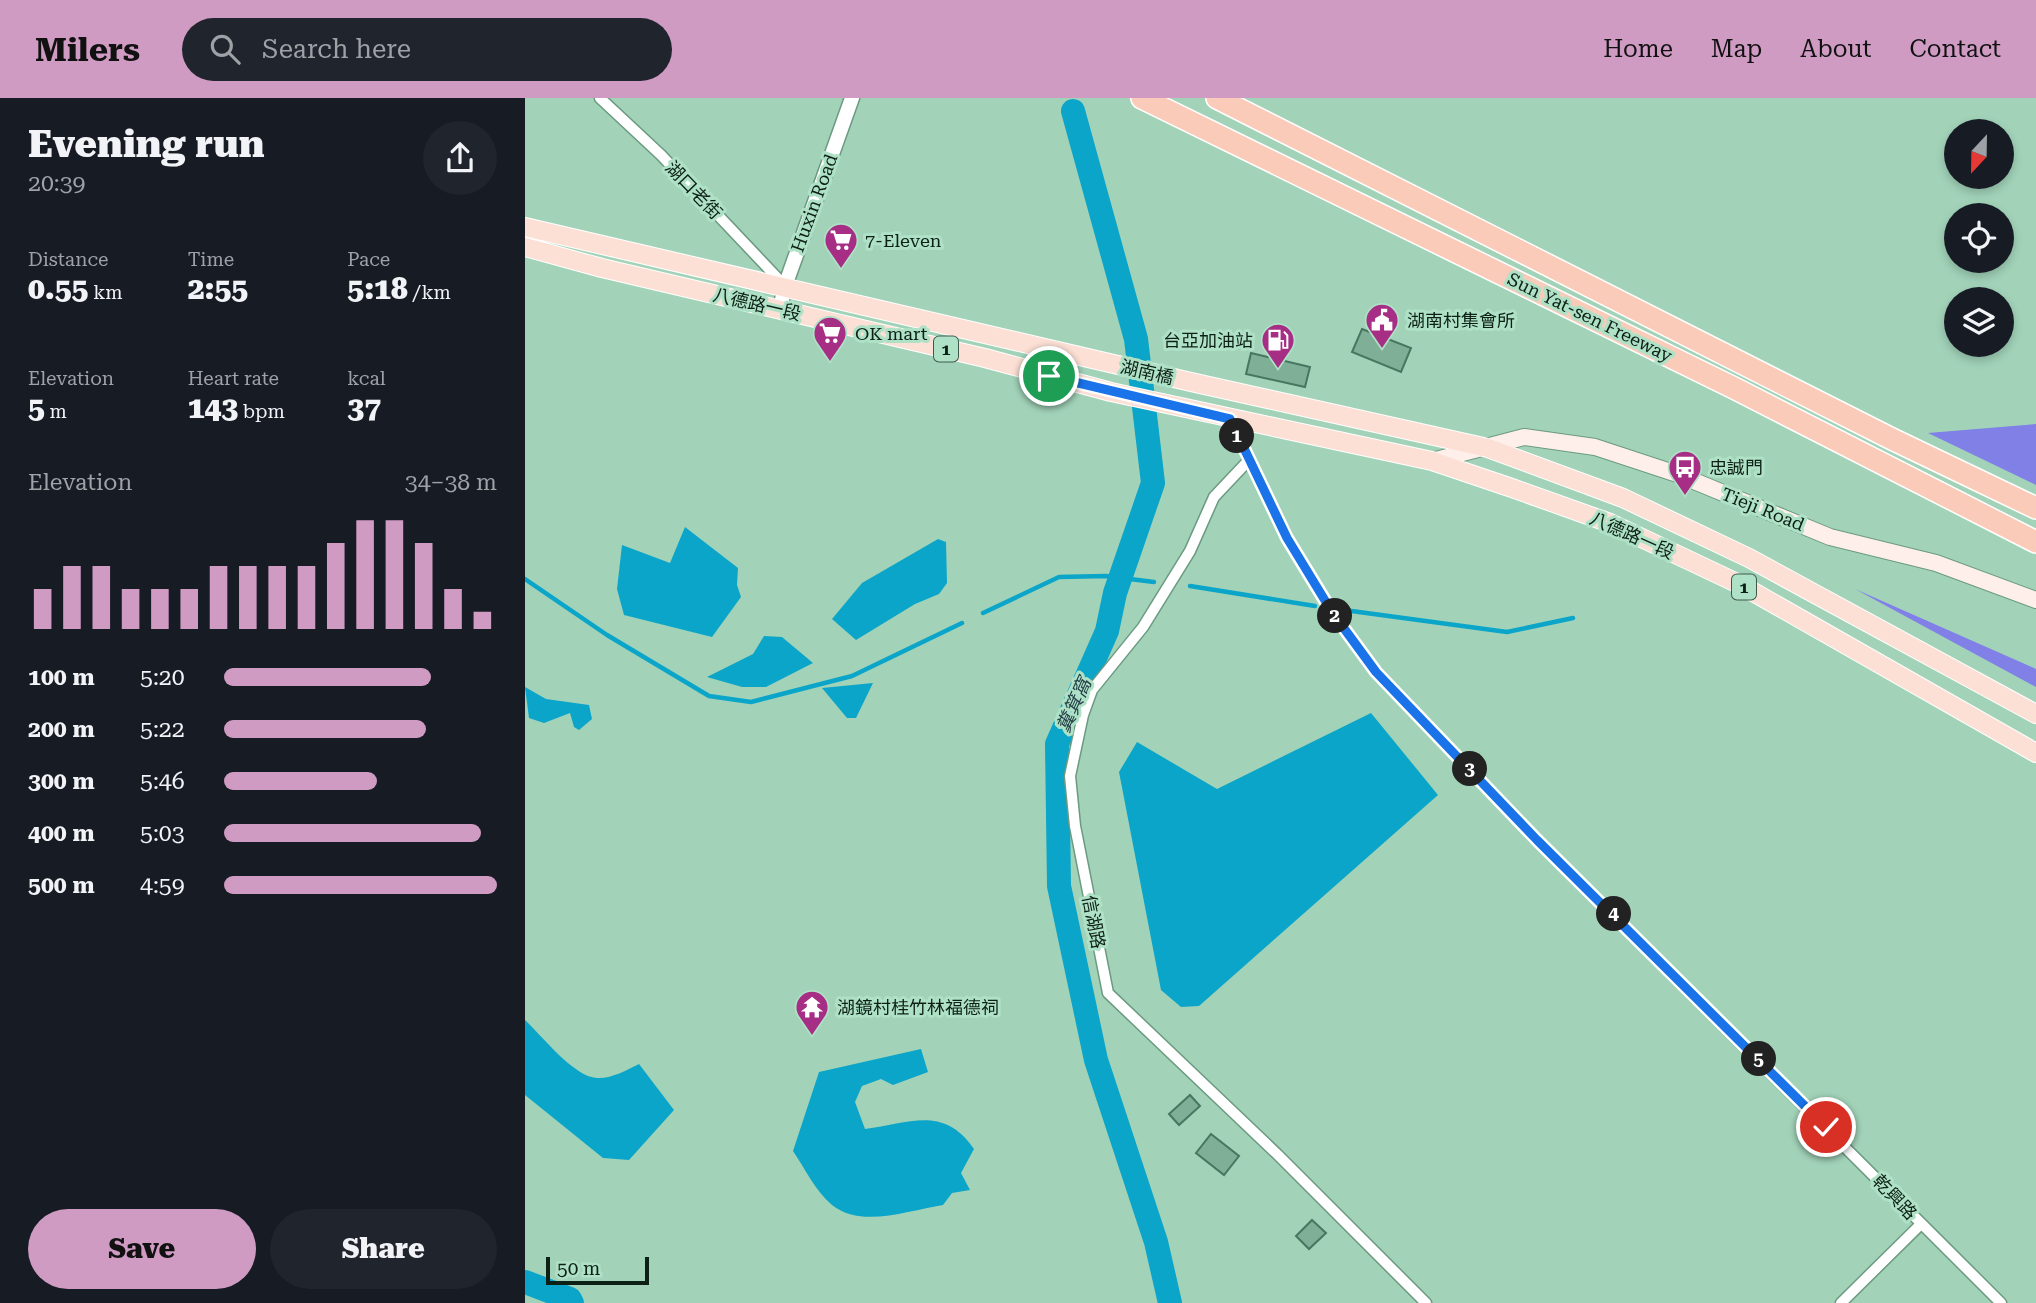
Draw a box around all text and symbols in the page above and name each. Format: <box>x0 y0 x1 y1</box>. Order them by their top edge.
search box <box>182 18 672 81</box>
text: Milers <box>35 30 140 69</box>
icon: search <box>206 30 244 68</box>
text: Search here <box>262 34 411 64</box>
text: Home <box>1603 35 1673 63</box>
text: Map <box>1711 35 1762 63</box>
text: About <box>1800 35 1871 63</box>
text: Contact <box>1909 35 2001 63</box>
north arrow <box>1944 119 2014 189</box>
map controls <box>1944 119 2014 357</box>
button: share <box>423 121 497 195</box>
text: Evening run <box>28 122 264 166</box>
street label: Huxin Road <box>787 151 842 255</box>
street label: 湖口老街 <box>661 157 727 223</box>
text: 20:39 <box>28 170 85 197</box>
button: locate <box>1944 203 2014 273</box>
supermarket icon: 7-Eleven <box>822 221 860 270</box>
place label: 7-Eleven <box>865 230 942 251</box>
text: Distance <box>28 248 108 271</box>
text: Time <box>188 248 234 271</box>
text: Pace <box>347 248 390 271</box>
street label: Sun Yat-sen Freeway <box>1504 268 1676 366</box>
text: 0.55 <box>28 271 88 306</box>
text: 2:55 <box>188 271 248 306</box>
text: 5:18 <box>347 271 408 306</box>
text: km <box>88 281 123 304</box>
text: /km <box>408 281 451 304</box>
street label: 八德路一段 <box>711 284 803 324</box>
button: layers <box>1944 287 2014 357</box>
public building icon: 湖南村集會所 <box>1363 301 1401 350</box>
place label: 湖南村集會所 <box>1407 310 1515 331</box>
supermarket icon: OK mart <box>811 314 849 363</box>
fuel station icon: 台亞加油站 <box>1259 321 1297 370</box>
place label: OK mart <box>855 323 928 344</box>
place label: 台亞加油站 <box>1163 330 1253 351</box>
road number: 1 <box>934 336 958 362</box>
pin <box>1019 346 1079 406</box>
street label: 湖南橋 <box>1118 356 1176 388</box>
icon: arrive <box>1030 357 1068 395</box>
text: Elevation <box>28 367 114 390</box>
text: Heart rate <box>188 367 279 390</box>
text: kcal <box>347 367 386 390</box>
text: 5 <box>28 390 45 425</box>
text: 143 <box>188 390 238 425</box>
text: 37 <box>347 390 381 425</box>
text: m <box>45 400 67 423</box>
text: bpm <box>238 400 285 423</box>
pin: 1 <box>1219 418 1255 454</box>
text: 1 <box>1231 424 1242 447</box>
bus stop icon: 忠誠門 <box>1666 448 1704 497</box>
place label: 忠誠門 <box>1709 457 1763 478</box>
text: Elevation <box>28 469 132 496</box>
text: 34–38 m <box>405 469 497 496</box>
street label: Tieji Road <box>1718 483 1808 535</box>
street label: 八德路一段 <box>1587 507 1677 563</box>
road number: 1 <box>1732 574 1756 600</box>
pin: 2 <box>1317 598 1353 634</box>
text: 2 <box>1329 604 1340 627</box>
text: 100 m <box>28 664 95 691</box>
text: 5:20 <box>140 664 185 691</box>
water label: 糞箕窩 <box>1052 672 1097 736</box>
text: 200 m <box>28 716 95 743</box>
text: 5:22 <box>140 716 185 743</box>
pin: 3 <box>1453 752 1487 786</box>
text: 3 <box>1464 757 1475 780</box>
text: 300 m <box>28 768 95 795</box>
text: 5:46 <box>140 768 185 795</box>
text: 400 m <box>28 820 95 847</box>
text: 5:03 <box>140 820 185 847</box>
text: 500 m <box>28 872 95 899</box>
text: 4:59 <box>140 872 185 899</box>
street label: 信湖路 <box>1079 893 1109 951</box>
pin: 4 <box>1597 896 1631 932</box>
text: 4 <box>1608 902 1619 925</box>
temple icon: 湖鏡村桂竹林福德祠 <box>793 988 831 1037</box>
place label: 湖鏡村桂竹林福德祠 <box>837 997 999 1018</box>
pin: 5 <box>1741 1042 1777 1076</box>
text: 5 <box>1753 1047 1764 1070</box>
pin <box>1796 1097 1856 1157</box>
icon: check <box>1807 1108 1845 1146</box>
street label: 乾興路 <box>1869 1170 1921 1224</box>
button: Save <box>28 1209 256 1289</box>
button: Share <box>270 1209 497 1289</box>
scale bar <box>546 1254 649 1286</box>
text: 50 m <box>557 1257 600 1280</box>

